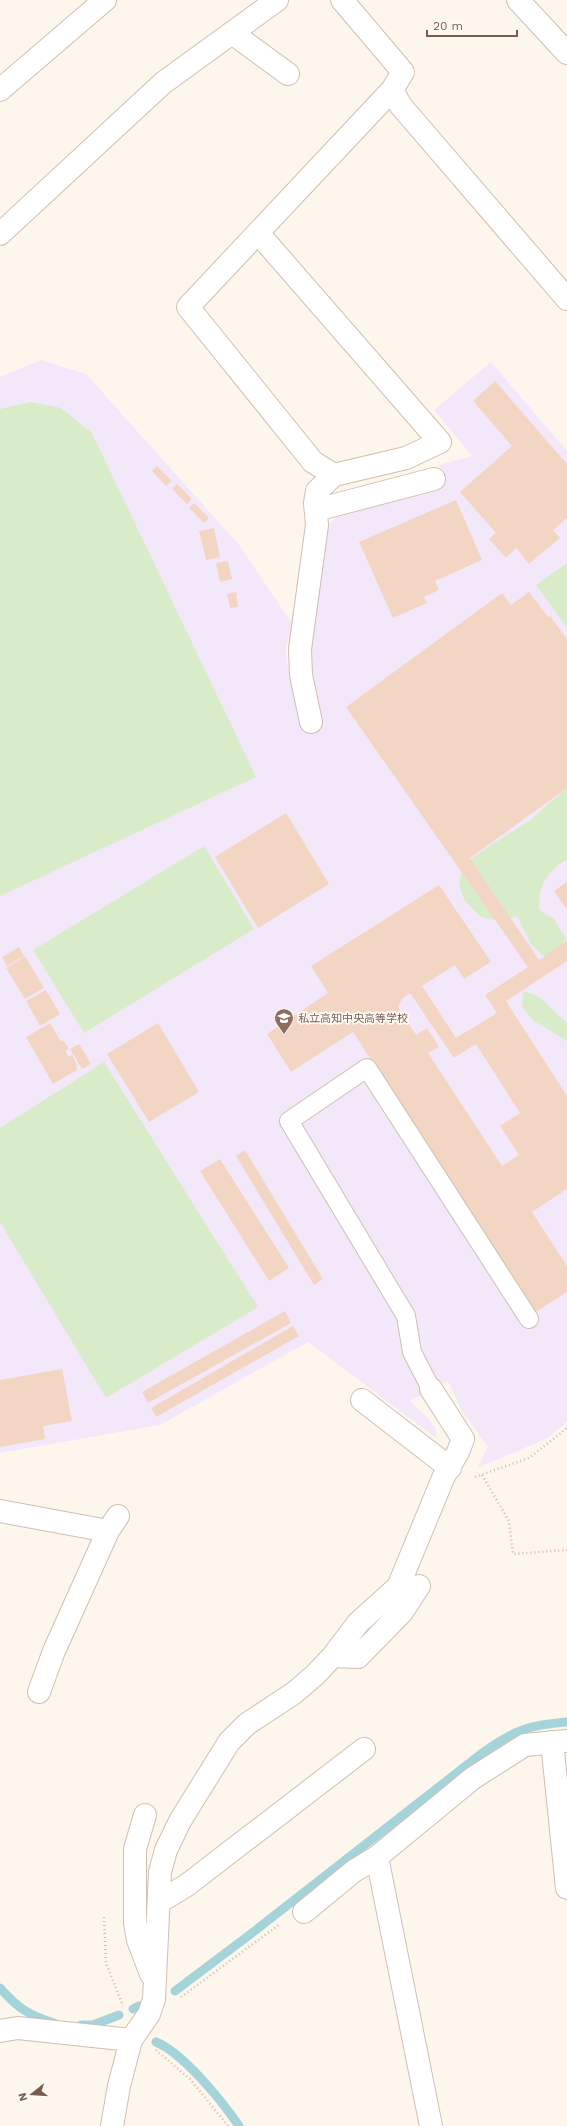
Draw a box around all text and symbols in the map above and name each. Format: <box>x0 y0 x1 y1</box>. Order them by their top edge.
scale bar <box>427 12 517 38</box>
text: 20 m <box>433 19 463 33</box>
school or university icon: 私立高知中央高等学校 <box>273 1007 295 1035</box>
place label: 私立高知中央高等学校 <box>298 1012 408 1025</box>
north arrow <box>12 2074 52 2114</box>
text: N <box>16 2091 30 2103</box>

